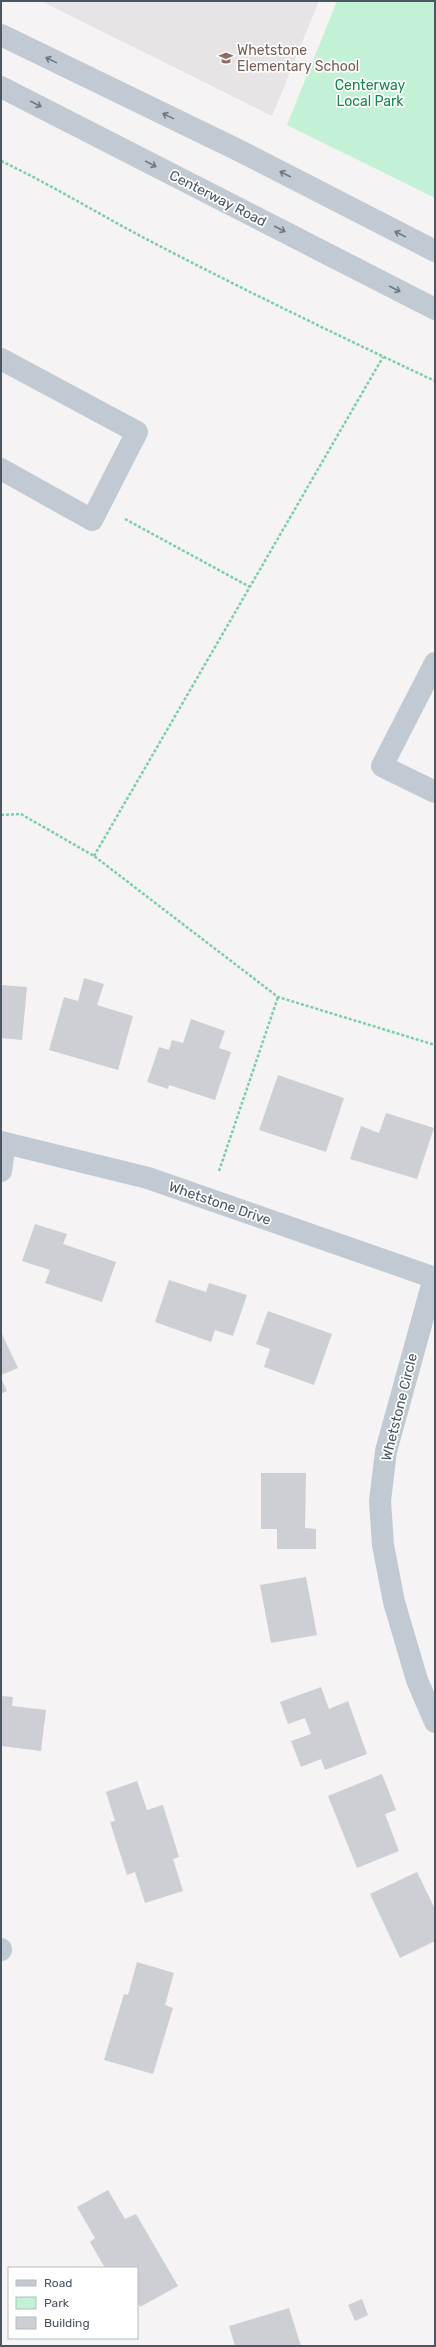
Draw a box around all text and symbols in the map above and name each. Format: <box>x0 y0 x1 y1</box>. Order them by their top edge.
place label: Whetstone Elementary School <box>237 42 359 75</box>
school or university icon: Whetstone Elementary School <box>218 50 234 66</box>
one-way arrow <box>46 56 58 63</box>
park label: Centerway Local Park <box>335 77 406 110</box>
one-way arrow <box>29 101 41 109</box>
one-way arrow <box>163 112 175 119</box>
one-way arrow <box>145 161 157 168</box>
street label: Centerway Road <box>166 167 269 230</box>
one-way arrow <box>279 169 291 177</box>
one-way arrow <box>273 226 285 234</box>
one-way arrow <box>395 229 407 237</box>
one-way arrow <box>389 285 401 293</box>
street label: Whetstone Drive <box>166 1178 273 1229</box>
street label: Whetstone Circle <box>378 1351 421 1463</box>
legend <box>8 2267 138 2339</box>
text: Road <box>44 2276 72 2290</box>
text: Park <box>44 2296 70 2310</box>
text: Building <box>44 2316 90 2330</box>

